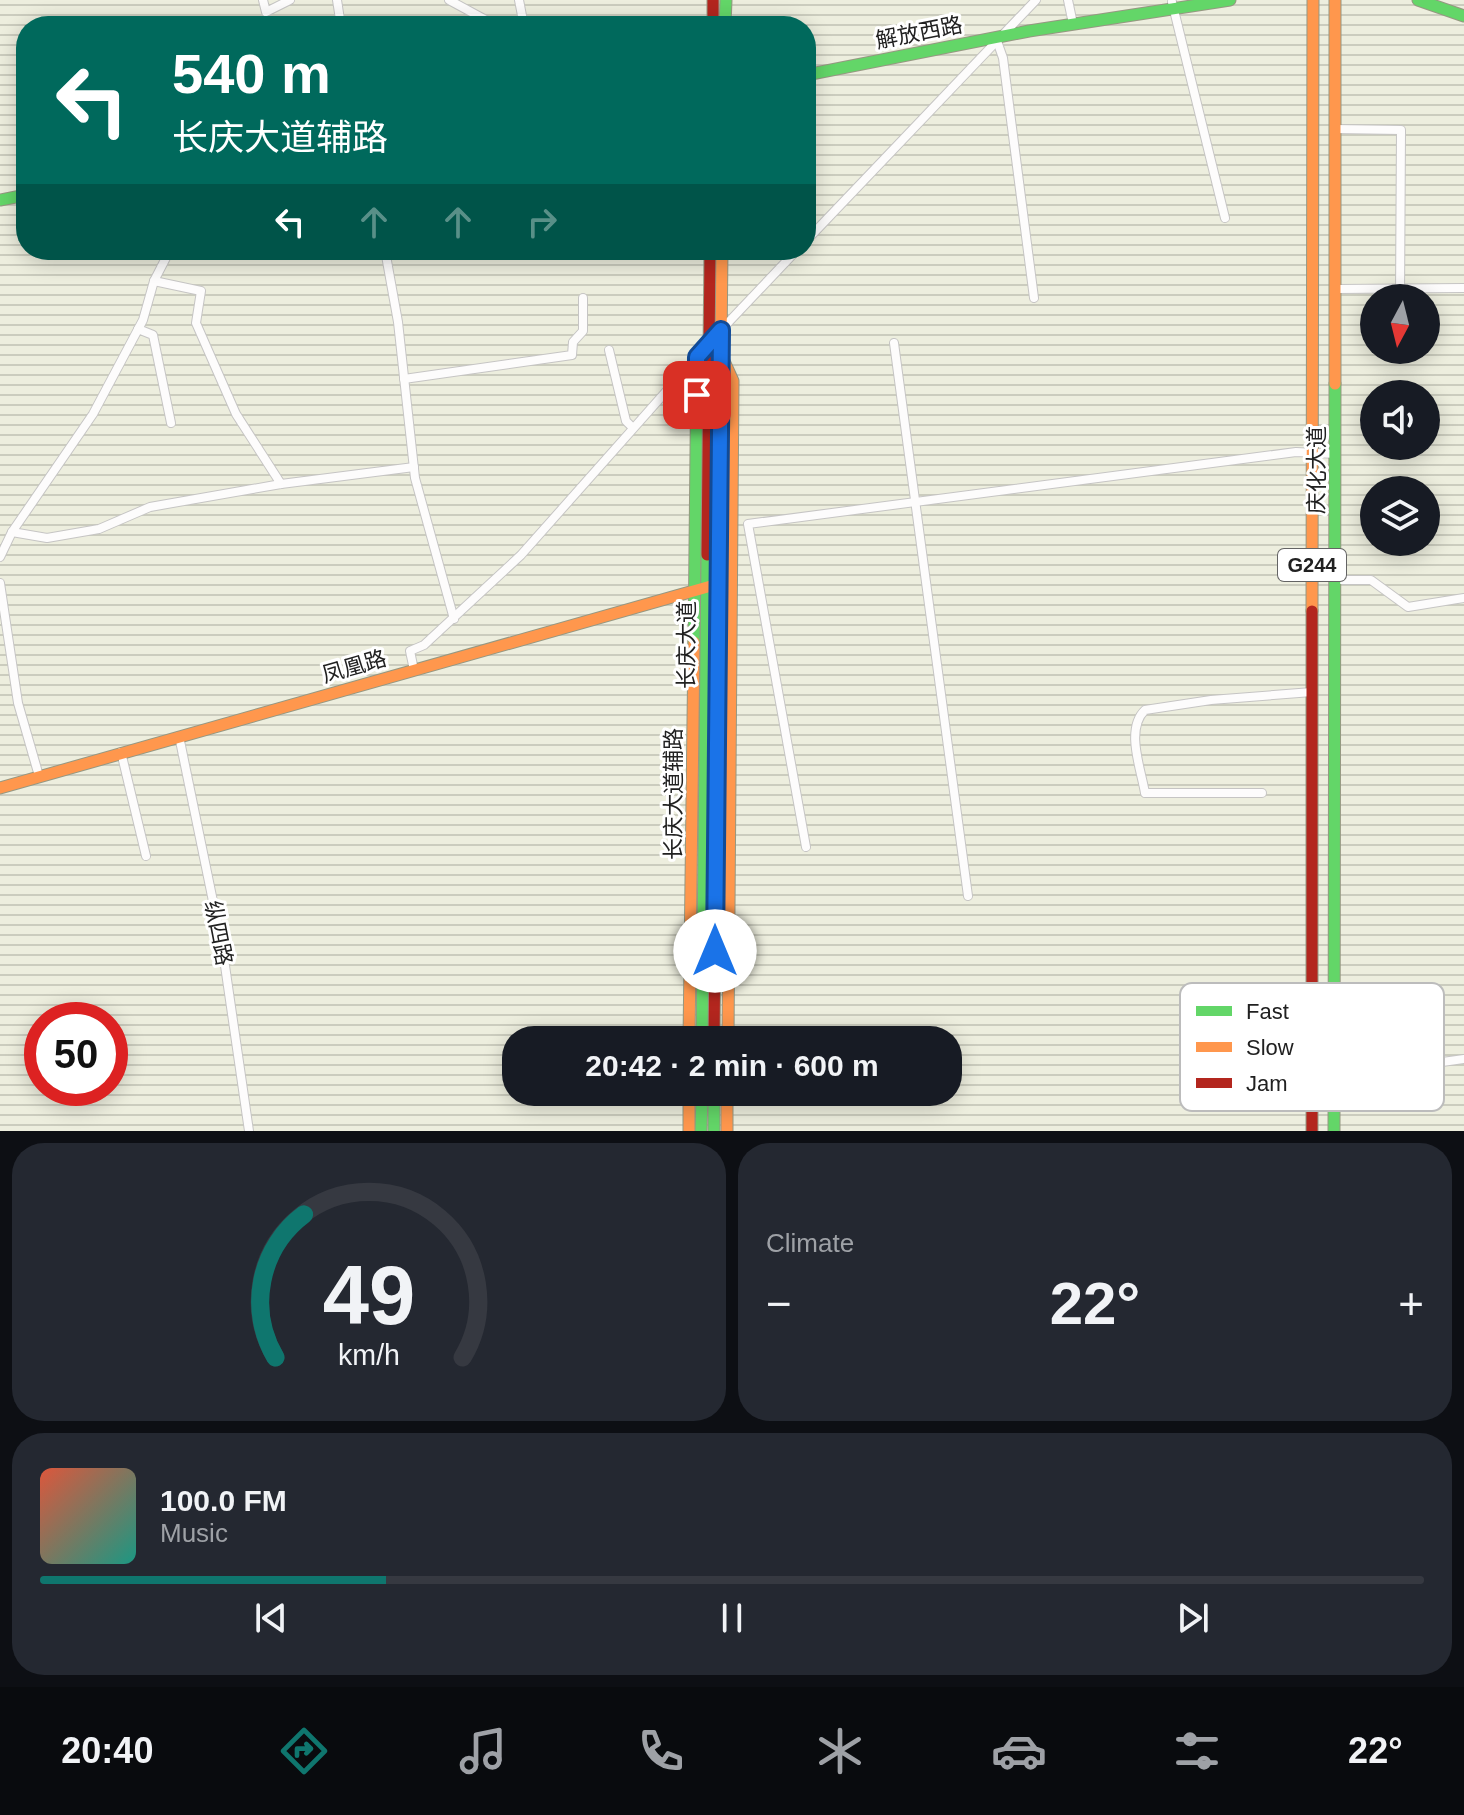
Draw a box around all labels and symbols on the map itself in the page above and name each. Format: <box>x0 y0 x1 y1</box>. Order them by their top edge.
street label: 解放西路 <box>874 12 965 53</box>
north arrow <box>1360 284 1440 364</box>
pin <box>663 361 731 429</box>
street label: 庆化大道 <box>1304 426 1329 514</box>
road number: G244 <box>1278 549 1346 581</box>
street label: 长庆大道 <box>674 601 699 689</box>
street label: 凤凰路 <box>319 645 389 688</box>
street label: 长庆大道辅路 <box>661 728 686 860</box>
street label: 纵四路 <box>200 898 237 968</box>
position arrow <box>673 909 757 993</box>
legend <box>1180 983 1444 1111</box>
text: Fast <box>1246 999 1289 1024</box>
speed limit sign: 50 <box>24 1002 128 1106</box>
text: Slow <box>1246 1035 1294 1060</box>
text: Jam <box>1246 1071 1288 1096</box>

